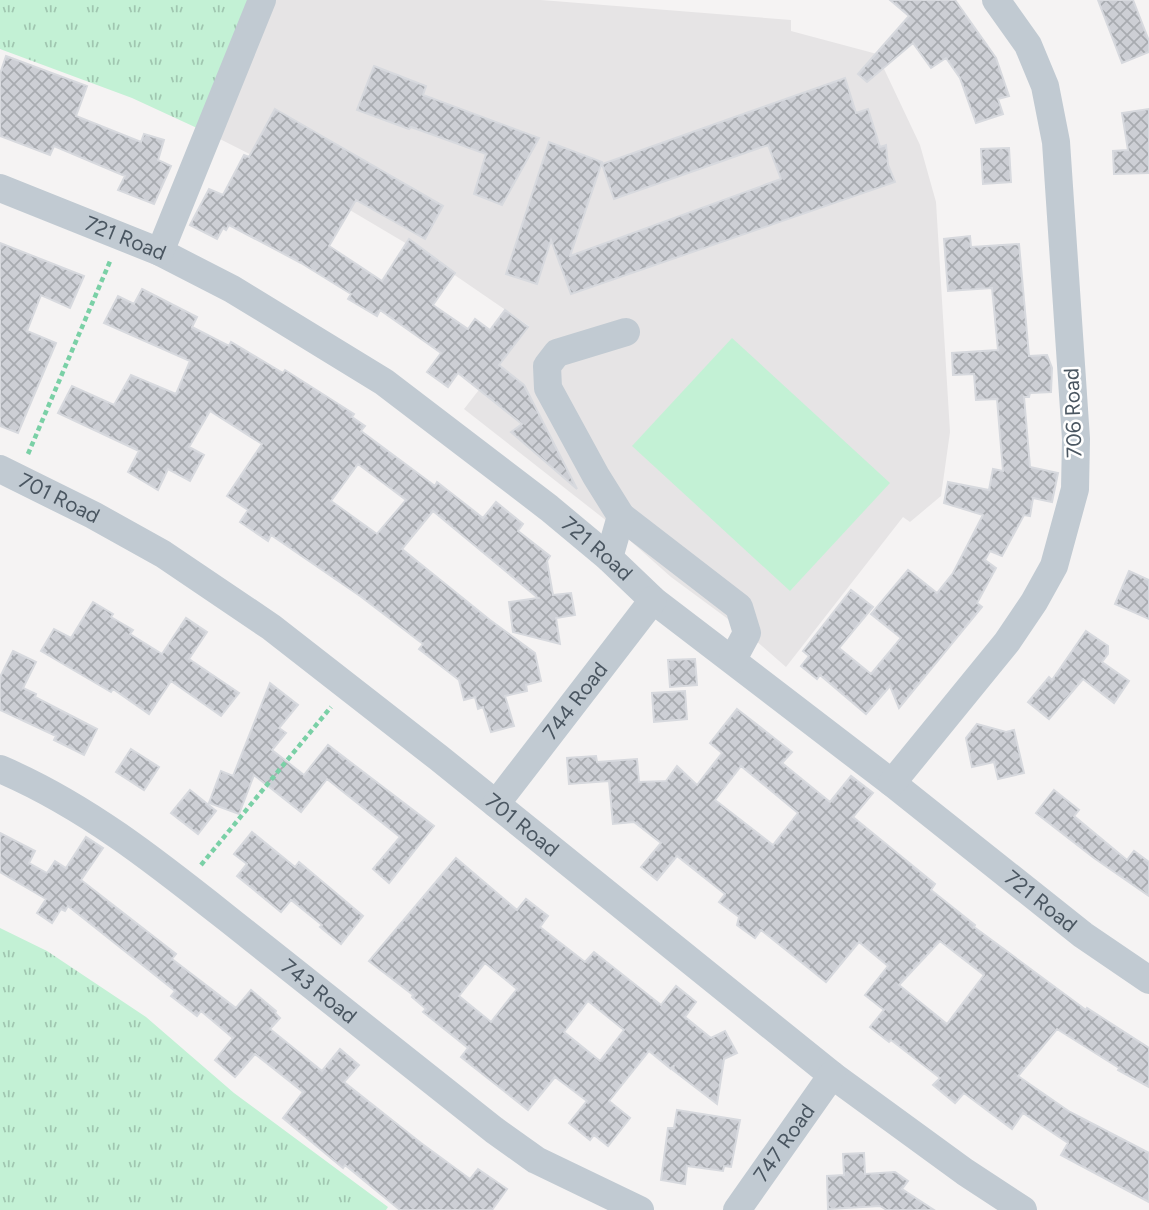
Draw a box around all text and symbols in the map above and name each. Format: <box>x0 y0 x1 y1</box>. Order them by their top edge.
street label: 721 Road <box>81 210 170 265</box>
street label: 706 Road <box>1058 368 1087 459</box>
street label: 701 Road <box>15 467 104 528</box>
street label: 721 Road <box>557 511 638 586</box>
street label: 744 Road <box>537 657 613 744</box>
street label: 701 Road <box>481 788 564 862</box>
street label: 721 Road <box>1000 865 1082 937</box>
street label: 743 Road <box>276 953 362 1029</box>
street label: 747 Road <box>748 1099 820 1186</box>

